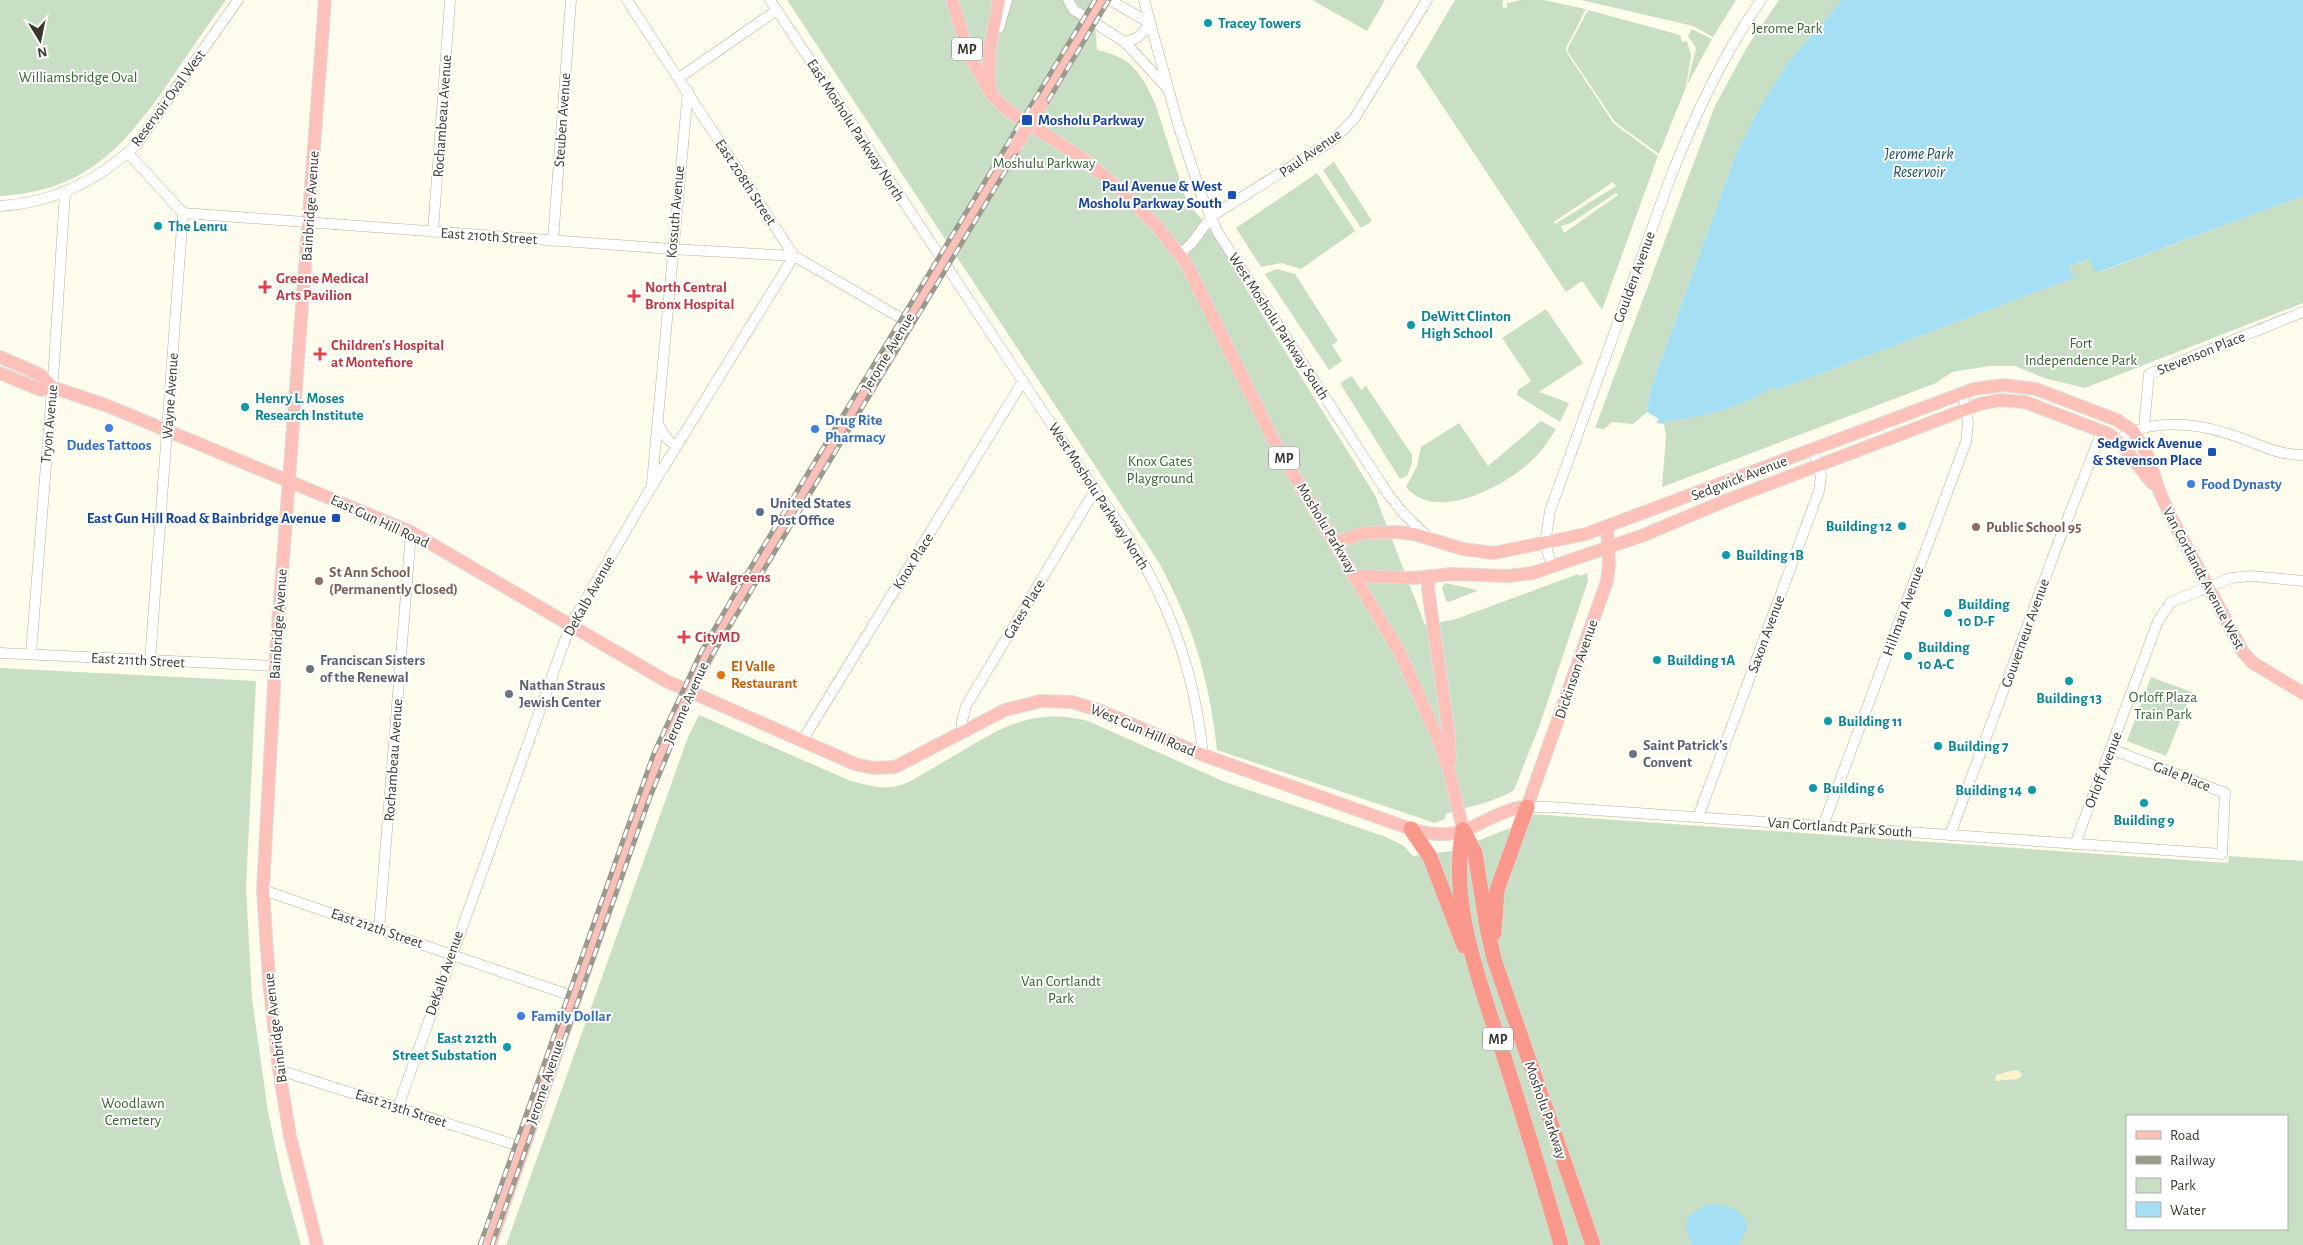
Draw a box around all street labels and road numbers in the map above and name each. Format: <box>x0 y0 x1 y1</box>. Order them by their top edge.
road number: MP <box>952 38 982 61</box>
street label: Reservoir Oval West <box>128 47 209 149</box>
street label: Rochambeau Avenue <box>431 54 454 178</box>
street label: East Mosholu Parkway North <box>804 57 907 204</box>
street label: Steuben Avenue <box>552 72 573 168</box>
street label: Paul Avenue <box>1277 127 1344 180</box>
street label: East 208th Street <box>712 137 779 228</box>
street label: Bainbridge Avenue <box>299 150 322 262</box>
street label: Kossuth Avenue <box>664 165 687 259</box>
street label: East 210th Street <box>440 226 538 247</box>
street label: Goulden Avenue <box>1611 229 1658 325</box>
street label: West Mosholu Parkway South <box>1226 250 1332 402</box>
street label: Jerome Avenue <box>859 310 918 394</box>
street label: Stevenson Place <box>2155 329 2247 378</box>
street label: Wayne Avenue <box>160 352 181 440</box>
street label: Tryon Avenue <box>39 384 60 464</box>
street label: West Mosholu Parkway North <box>1045 420 1152 572</box>
road number: MP <box>1269 446 1299 469</box>
street label: Sedgwick Avenue <box>1689 453 1789 504</box>
street label: Mosholu Parkway <box>1294 481 1360 576</box>
street label: East Gun Hill Road <box>328 492 432 551</box>
street label: Van Cortlandt Avenue West <box>2160 505 2247 652</box>
street label: Knox Place <box>890 530 937 592</box>
street label: DeKalb Avenue <box>561 554 618 639</box>
street label: Hillman Avenue <box>1880 564 1927 658</box>
street label: Bainbridge Avenue <box>267 568 290 680</box>
street label: Gates Place <box>1001 577 1048 642</box>
street label: Gouverneur Avenue <box>1999 577 2052 690</box>
street label: Saxon Avenue <box>1746 593 1787 675</box>
street label: Dickinson Avenue <box>1552 617 1601 721</box>
street label: East 211th Street <box>91 651 186 670</box>
street label: Jerome Avenue <box>662 660 711 747</box>
street label: Rochambeau Avenue <box>382 698 405 822</box>
street label: West Gun Hill Road <box>1088 702 1198 759</box>
street label: Orloff Avenue <box>2082 730 2125 810</box>
street label: Gale Place <box>2151 759 2213 794</box>
street label: Van Cortlandt Park South <box>1767 815 1913 840</box>
street label: East 212th Street <box>329 906 425 951</box>
street label: DeKalb Avenue <box>423 929 466 1018</box>
street label: Bainbridge Avenue <box>261 972 290 1084</box>
road number: MP <box>1483 1028 1513 1050</box>
street label: Jerome Avenue <box>524 1038 567 1126</box>
street label: Mosholu Parkway <box>1522 1059 1569 1162</box>
street label: East 213th Street <box>353 1087 449 1130</box>

